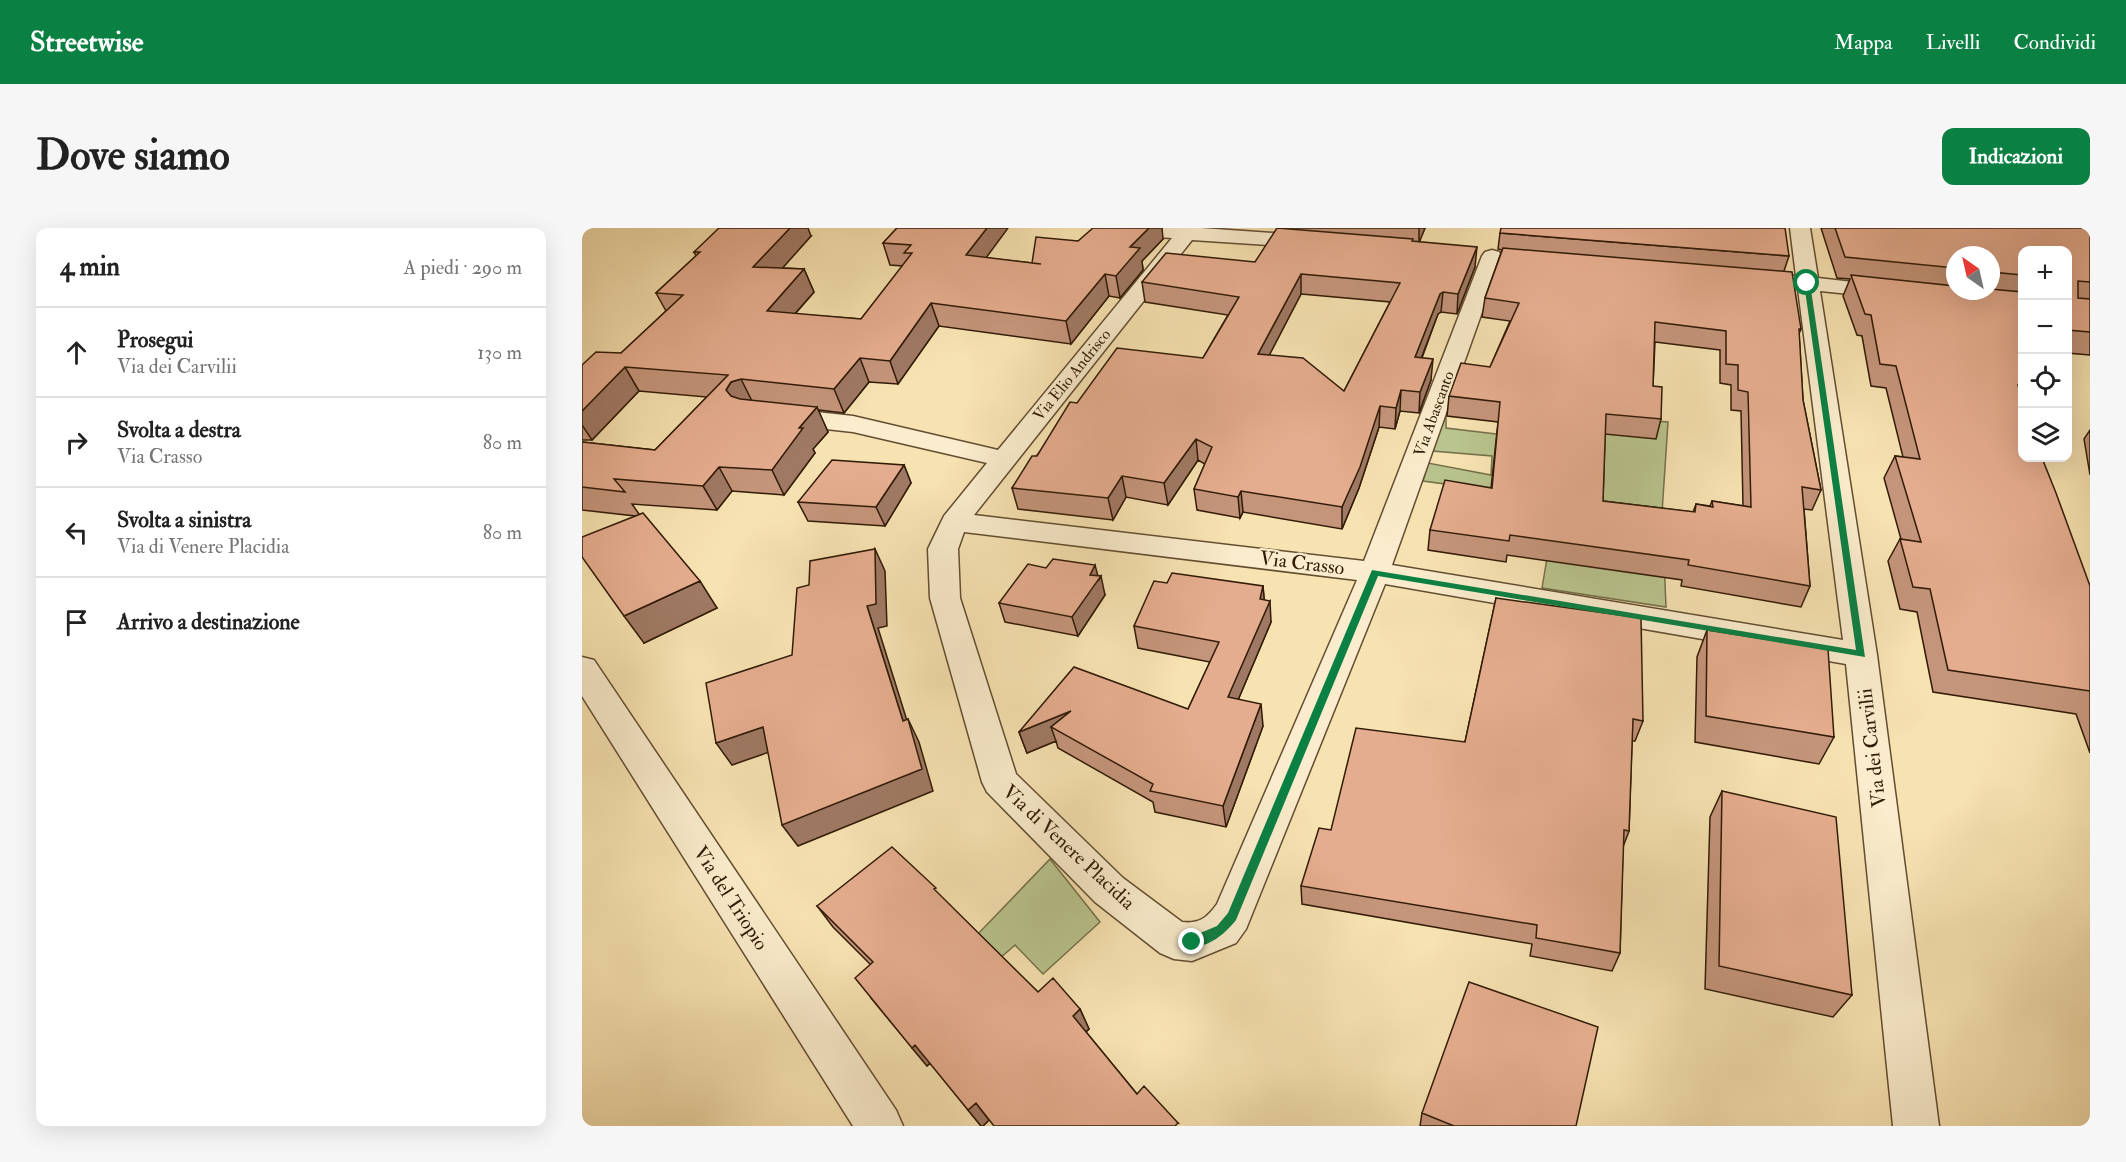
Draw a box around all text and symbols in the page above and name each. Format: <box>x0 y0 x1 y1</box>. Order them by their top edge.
text: Streetwise <box>30 25 144 60</box>
text: Mappa <box>1834 29 1893 56</box>
text: Livelli <box>1926 29 1980 56</box>
text: Condividi <box>2013 29 2096 56</box>
button: Indicazioni <box>1942 128 2090 185</box>
text: Dove siamo <box>36 130 230 182</box>
north arrow <box>1946 246 2000 300</box>
map controls <box>2018 246 2072 462</box>
button: + <box>2018 246 2072 300</box>
text: 4 min <box>60 251 120 283</box>
text: A piedi · 290 m <box>404 255 522 280</box>
route start <box>1793 269 1819 295</box>
button: − <box>2018 300 2072 354</box>
street label: Via Elio Andrisco <box>1029 325 1115 425</box>
text: Prosegui <box>117 326 193 354</box>
icon: ahead <box>60 336 93 369</box>
text: 130 m <box>477 340 522 365</box>
text: Via dei Carvilii <box>117 354 237 379</box>
button: locate <box>2018 354 2072 408</box>
street label: Via Abascanto <box>1409 368 1459 460</box>
button: layers <box>2018 408 2072 462</box>
text: Svolta a destra <box>117 416 241 444</box>
icon: right <box>60 426 93 459</box>
text: 80 m <box>483 430 522 455</box>
text: Via Crasso <box>117 444 202 469</box>
text: Svolta a sinistra <box>117 506 251 534</box>
icon: left <box>60 516 93 549</box>
text: 80 m <box>483 520 522 545</box>
text: Via di Venere Placidia <box>117 534 289 559</box>
street label: Via Crasso <box>1258 545 1346 581</box>
icon: arrive <box>60 606 93 639</box>
text: Arrivo a destinazione <box>117 608 300 636</box>
street label: Via dei Carvilii <box>1852 687 1892 809</box>
street label: Via di Venere Placidia <box>997 779 1141 915</box>
street label: Via del Triopio <box>687 841 774 955</box>
route end <box>1178 928 1204 954</box>

